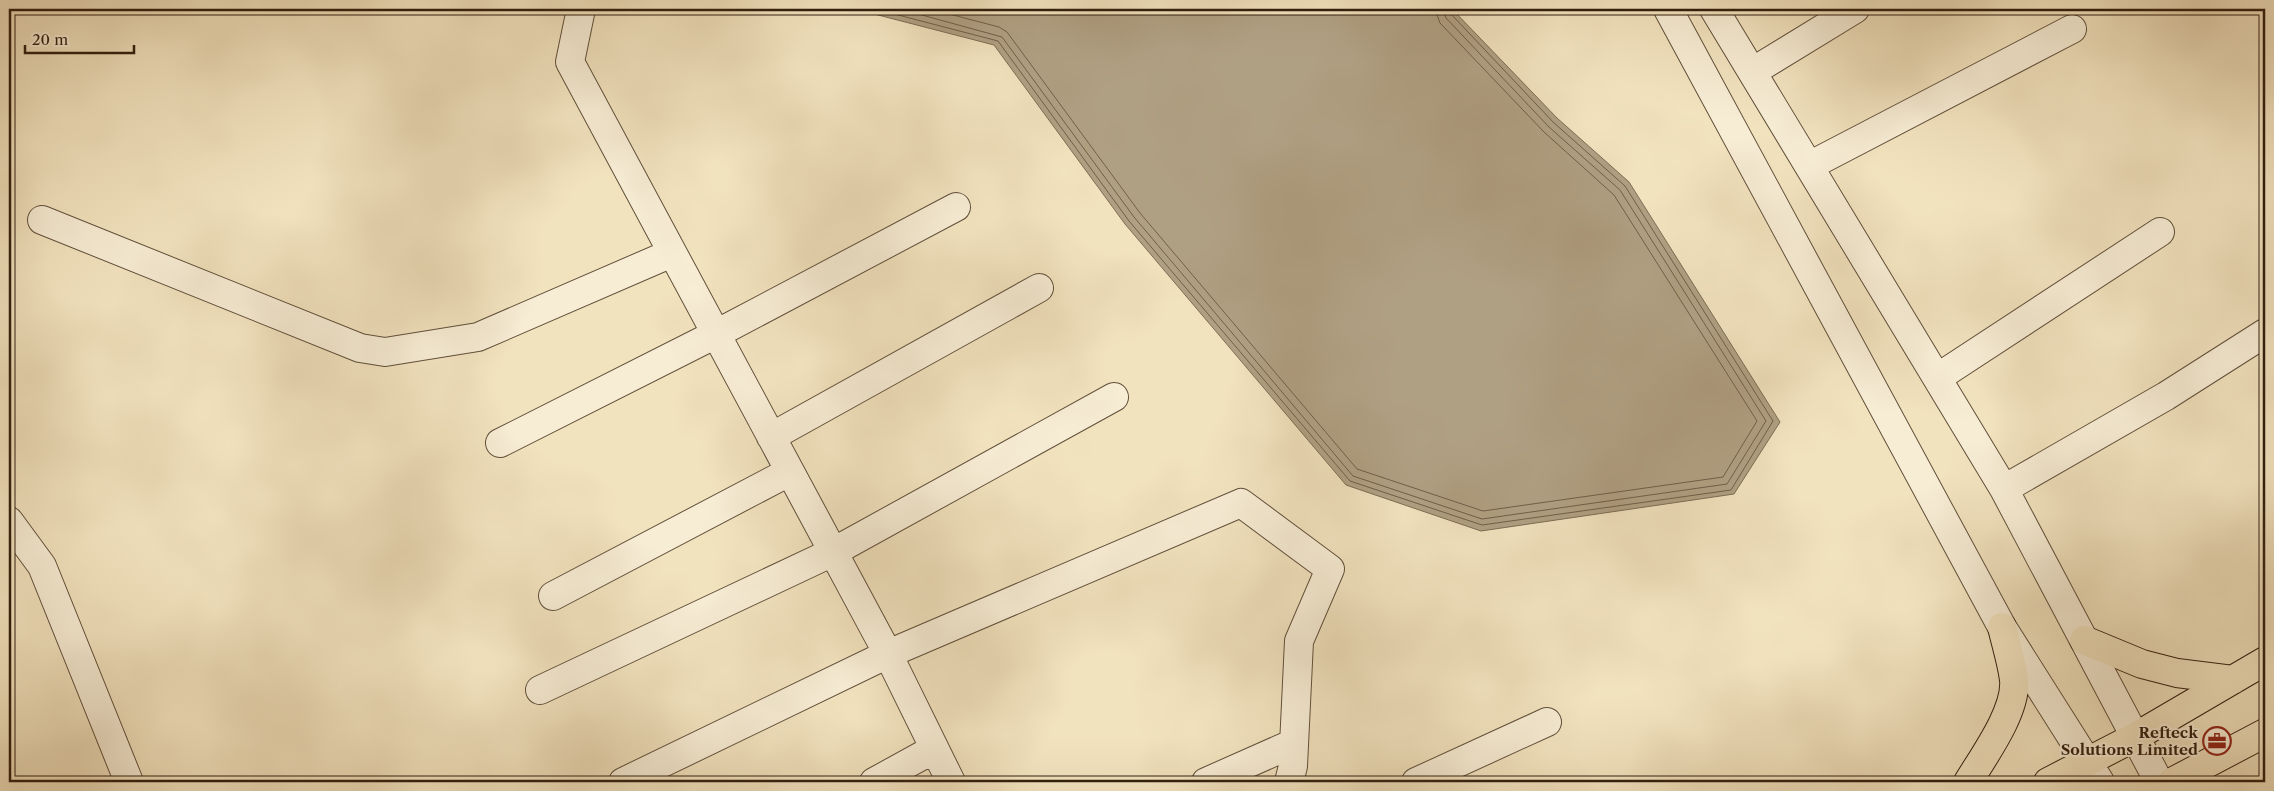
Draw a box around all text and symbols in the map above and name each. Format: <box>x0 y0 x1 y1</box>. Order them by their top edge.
scale bar <box>25 22 134 54</box>
text: 20 m <box>32 30 68 49</box>
place label: Refteck Solutions Limited <box>2061 723 2199 759</box>
office icon: Refteck Solutions Limited <box>2202 726 2232 756</box>

